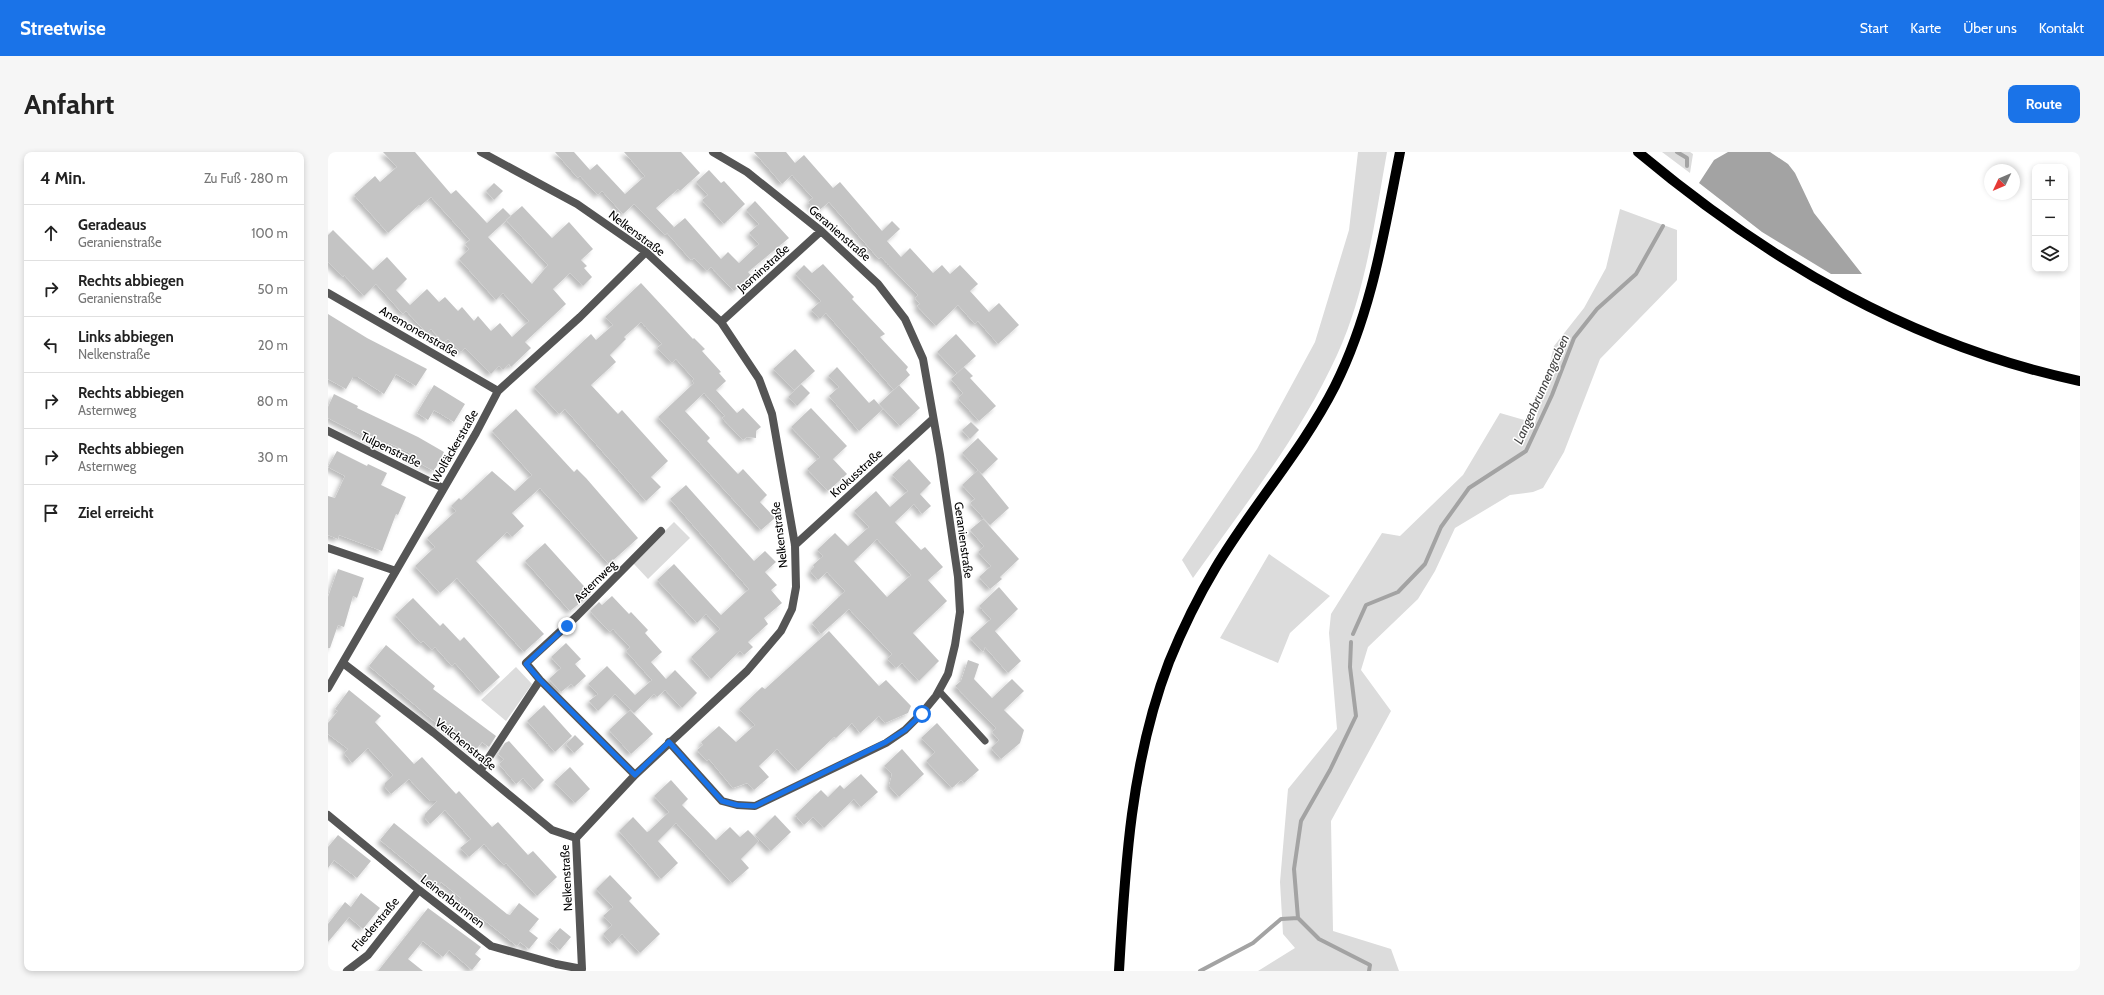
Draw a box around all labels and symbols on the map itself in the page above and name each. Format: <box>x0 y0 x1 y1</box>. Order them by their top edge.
north arrow <box>1984 164 2020 200</box>
street label: Geranienstraße <box>806 202 874 264</box>
street label: Nelkenstraße <box>606 207 668 259</box>
street label: Jasminstraße <box>733 241 792 296</box>
street label: Anemonenstraße <box>377 302 461 360</box>
water label: Langenbrunnengraben <box>1510 332 1572 446</box>
street label: Wolfäckerstraße <box>427 407 481 485</box>
street label: Tulpenstraße <box>358 428 424 470</box>
street label: Krokusstraße <box>827 446 885 500</box>
street label: Nelkenstraße <box>767 501 791 569</box>
street label: Geranienstraße <box>951 501 977 579</box>
street label: Asternweg <box>571 556 620 605</box>
route end <box>558 617 576 635</box>
route start <box>913 705 931 723</box>
street label: Veilchenstraße <box>432 715 500 773</box>
street label: Nelkenstraße <box>557 844 575 912</box>
street label: Leinenbrunnen <box>418 871 488 931</box>
street label: Fliederstraße <box>348 894 402 954</box>

